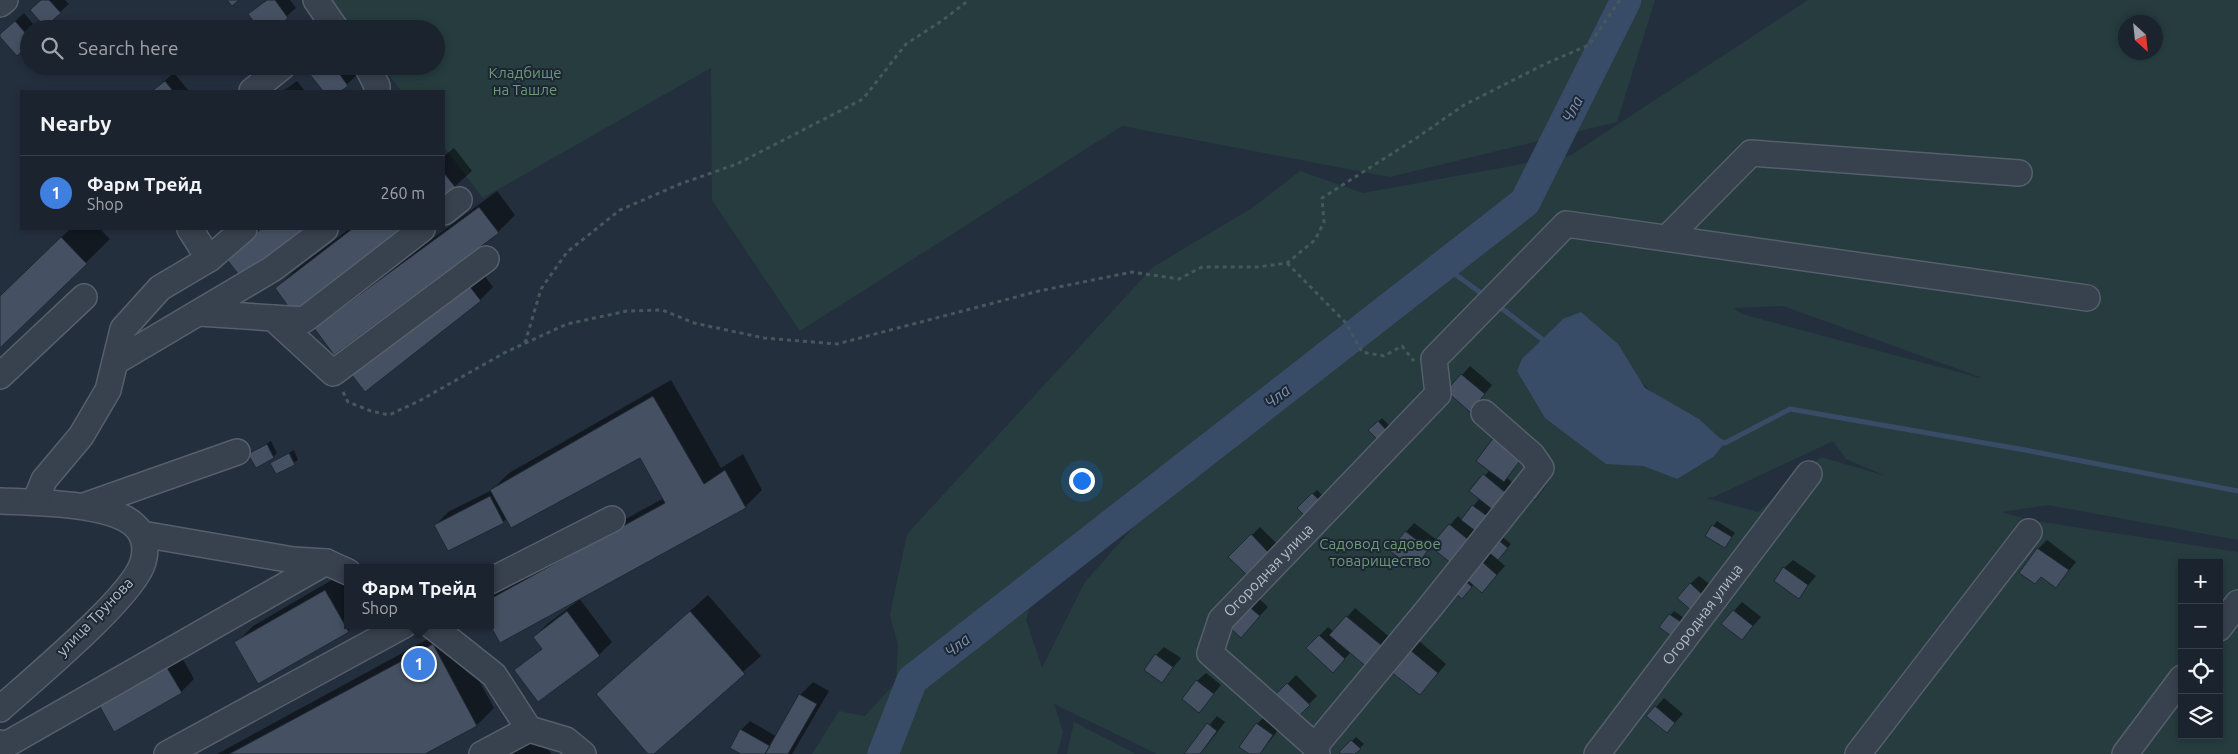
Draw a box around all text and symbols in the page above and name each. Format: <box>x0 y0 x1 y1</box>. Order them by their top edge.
north arrow <box>2118 15 2163 60</box>
search box <box>20 20 445 75</box>
icon: search <box>38 34 66 62</box>
text: Search here <box>78 37 178 59</box>
park label: Кладбище на Ташле <box>489 64 562 98</box>
water label: Чла <box>1558 93 1586 125</box>
text: Nearby <box>40 111 111 135</box>
text: Фарм Трейд <box>87 173 202 195</box>
text: 1 <box>51 184 61 202</box>
text: 260 m <box>380 184 425 202</box>
text: Shop <box>87 195 123 213</box>
water label: Чла <box>1261 380 1293 411</box>
your location <box>1069 468 1095 494</box>
street label: Огородная улица <box>1220 520 1317 620</box>
park label: Садовод садовое товарищество <box>1319 535 1441 569</box>
map controls <box>2178 559 2223 739</box>
button: + <box>2178 559 2223 604</box>
street label: Огородная улица <box>1659 560 1746 668</box>
popup <box>344 564 494 629</box>
street label: улица Трунова <box>53 574 136 659</box>
text: Фарм Трейд <box>362 577 476 599</box>
text: Shop <box>362 599 398 617</box>
button: − <box>2178 604 2223 649</box>
water label: Чла <box>941 629 973 660</box>
pin: 1 <box>403 645 435 683</box>
button: locate <box>2178 649 2223 694</box>
button: layers <box>2178 694 2223 739</box>

